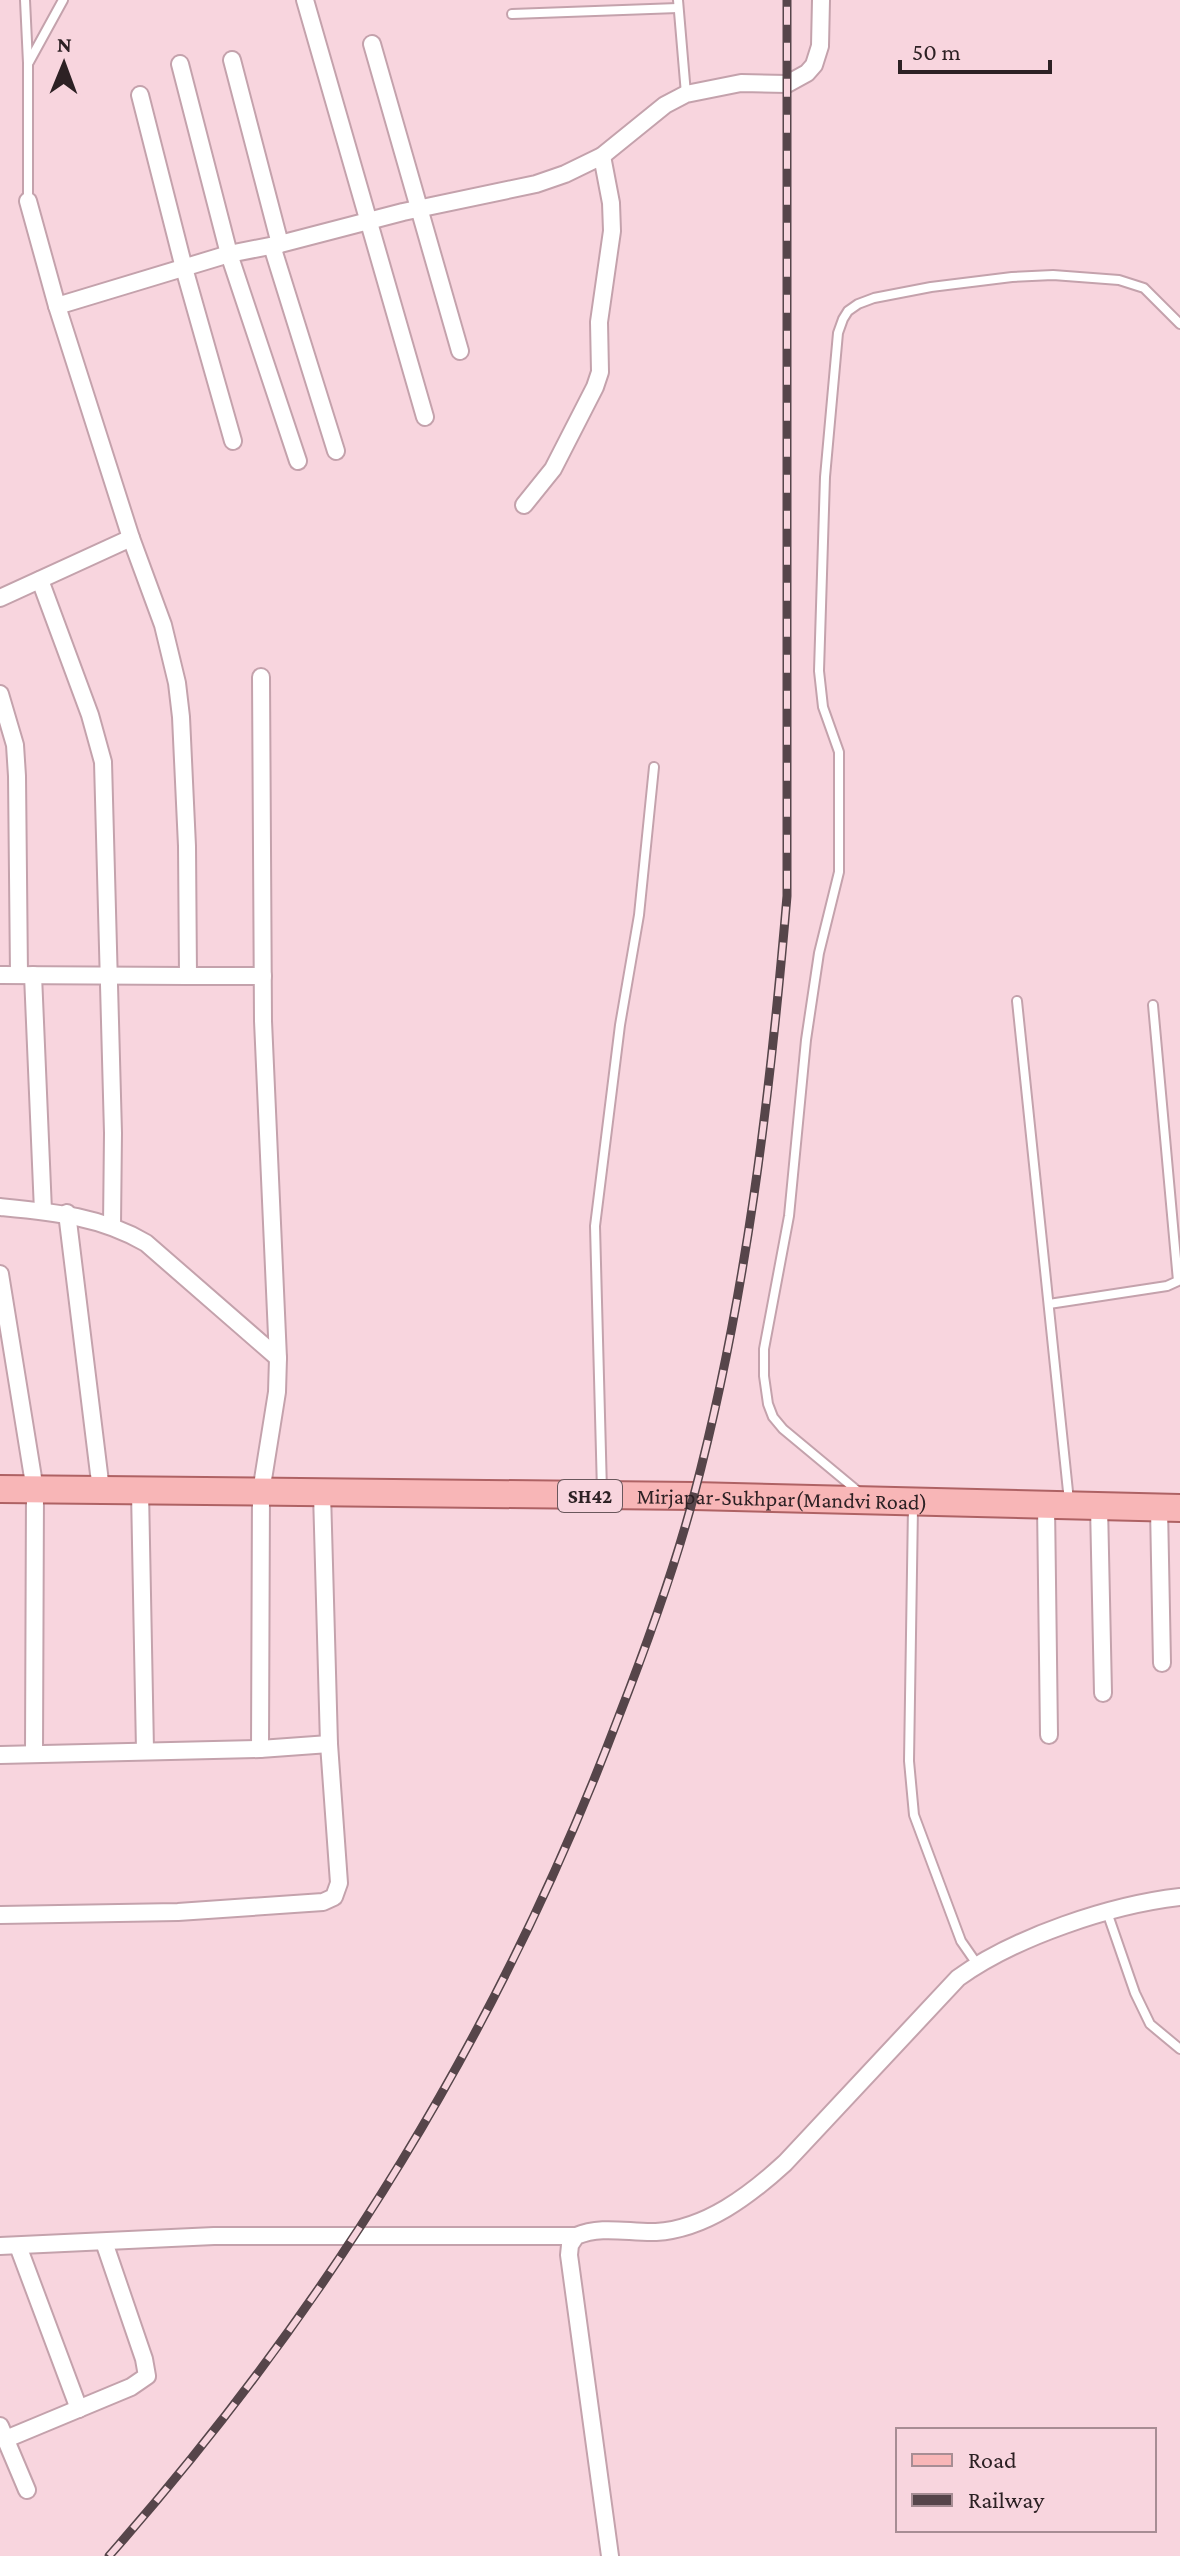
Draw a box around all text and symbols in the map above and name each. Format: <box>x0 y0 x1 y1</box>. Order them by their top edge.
north arrow <box>24 24 104 104</box>
scale bar <box>900 24 1050 74</box>
text: N <box>57 32 72 57</box>
text: 50 m <box>912 38 961 65</box>
road number: SH42 <box>558 1480 622 1512</box>
street label: Mirjapar-Sukhpar(Mandvi Road) <box>636 1483 928 1515</box>
legend <box>896 2428 1156 2532</box>
text: Road <box>968 2446 1017 2473</box>
text: Railway <box>968 2486 1045 2513</box>

